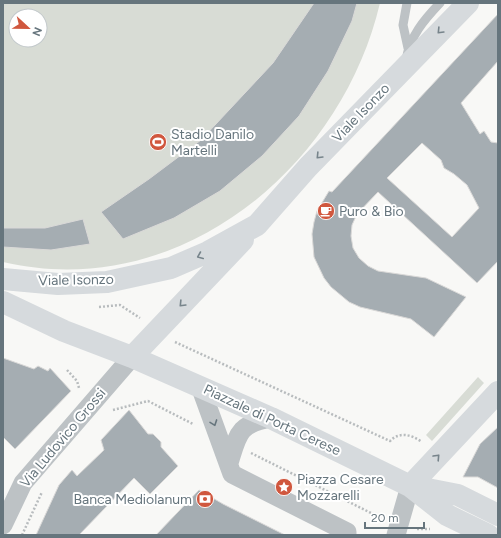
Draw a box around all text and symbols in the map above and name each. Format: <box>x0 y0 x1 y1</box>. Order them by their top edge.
north arrow <box>8 8 48 48</box>
text: N <box>29 25 44 38</box>
one-way arrow <box>438 26 445 34</box>
street label: Viale Isonzo <box>329 80 393 146</box>
place label: Stadio Danilo Martelli <box>171 126 254 159</box>
sports icon: Stadio Danilo Martelli <box>148 132 168 152</box>
one-way arrow <box>316 151 324 159</box>
cafe icon: Puro & Bio <box>316 201 336 221</box>
place label: Puro & Bio <box>339 203 404 220</box>
one-way arrow <box>196 251 203 259</box>
street label: Viale Isonzo <box>38 271 114 289</box>
one-way arrow <box>179 299 187 307</box>
street label: Piazzale di Porta Cerese <box>201 381 344 459</box>
street label: Via Ludovico Grossi <box>17 385 109 491</box>
one-way arrow <box>209 419 218 426</box>
one-way arrow <box>432 455 439 462</box>
place label: Piazza Cesare Mozzarelli <box>297 471 384 504</box>
place icon: Piazza Cesare Mozzarelli <box>274 477 294 497</box>
bank icon: Banca Mediolanum <box>195 489 215 509</box>
place label: Banca Mediolanum <box>74 491 192 508</box>
scale bar <box>365 504 424 530</box>
text: 20 m <box>371 511 399 525</box>

